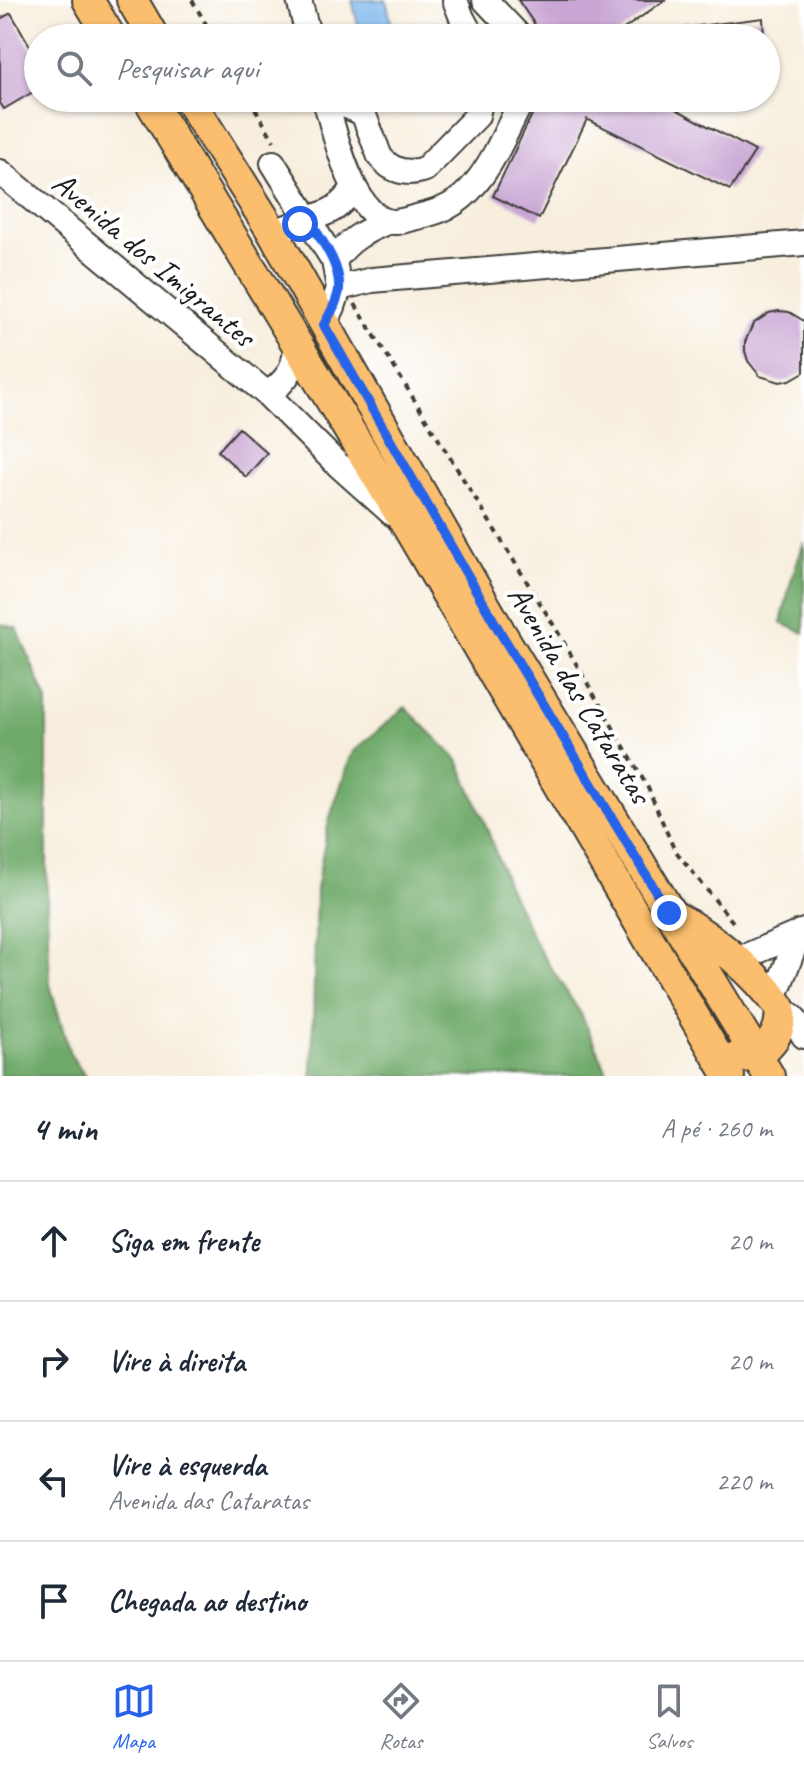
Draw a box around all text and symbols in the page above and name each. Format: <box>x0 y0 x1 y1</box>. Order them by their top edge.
search box <box>24 24 780 112</box>
icon: search <box>52 46 96 90</box>
text: Pesquisar aqui <box>116 49 259 87</box>
street label: Avenida dos Imigrantes <box>44 163 265 357</box>
route start <box>282 206 318 242</box>
street label: Avenida das Cataratas <box>498 578 662 813</box>
route end <box>651 895 687 931</box>
text: 4 min <box>32 1107 97 1150</box>
text: A pé · 260 m <box>661 1112 772 1145</box>
icon: ahead <box>32 1219 76 1263</box>
text: Siga em frente <box>108 1222 259 1260</box>
text: 20 m <box>728 1225 772 1258</box>
icon: right <box>32 1339 76 1383</box>
text: Vire à direita <box>108 1342 245 1380</box>
text: 20 m <box>728 1345 772 1378</box>
text: Vire à esquerda <box>108 1446 266 1484</box>
icon: left <box>32 1459 76 1503</box>
text: 220 m <box>716 1465 772 1498</box>
text: Avenida das Cataratas <box>108 1484 309 1517</box>
icon: arrive <box>32 1579 76 1623</box>
text: Chegada ao destino <box>108 1582 306 1620</box>
tab: Mapa <box>112 1679 156 1755</box>
tab: Rotas <box>379 1679 423 1755</box>
tab: Salvos <box>646 1679 692 1755</box>

